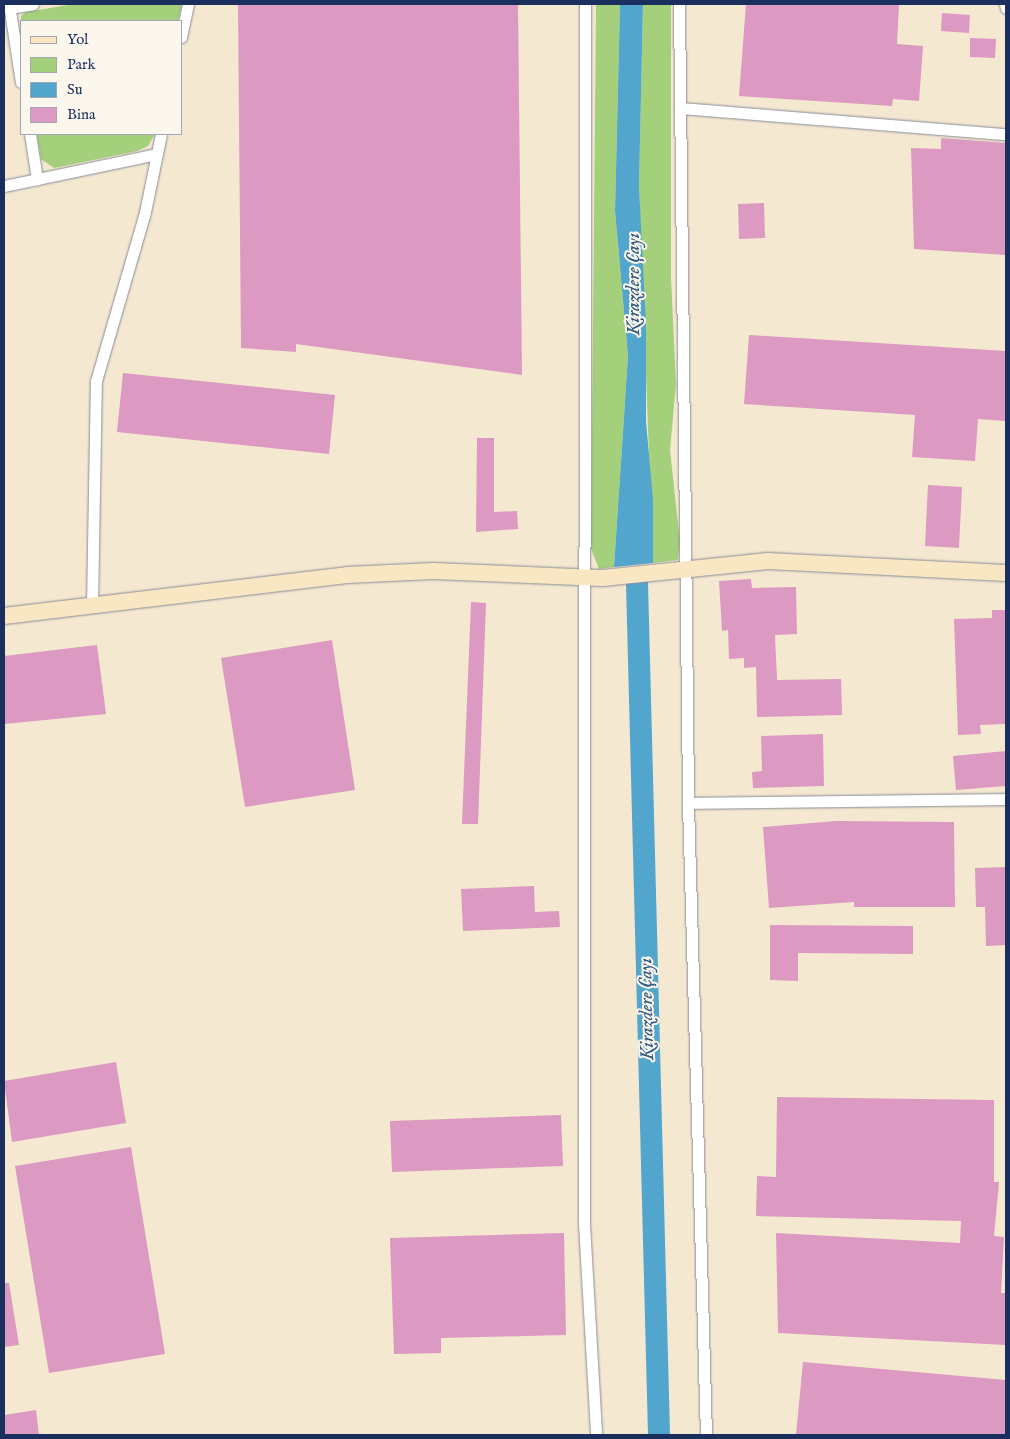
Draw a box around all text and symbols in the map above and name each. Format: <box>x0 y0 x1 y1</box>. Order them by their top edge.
legend <box>20 20 182 135</box>
text: Yol <box>67 30 88 49</box>
text: Park <box>67 55 96 74</box>
text: Su <box>67 80 82 99</box>
text: Bina <box>67 105 95 124</box>
water label: Kirazdere Çayı <box>624 233 646 335</box>
water label: Kirazdere Çayı <box>636 958 660 1060</box>

